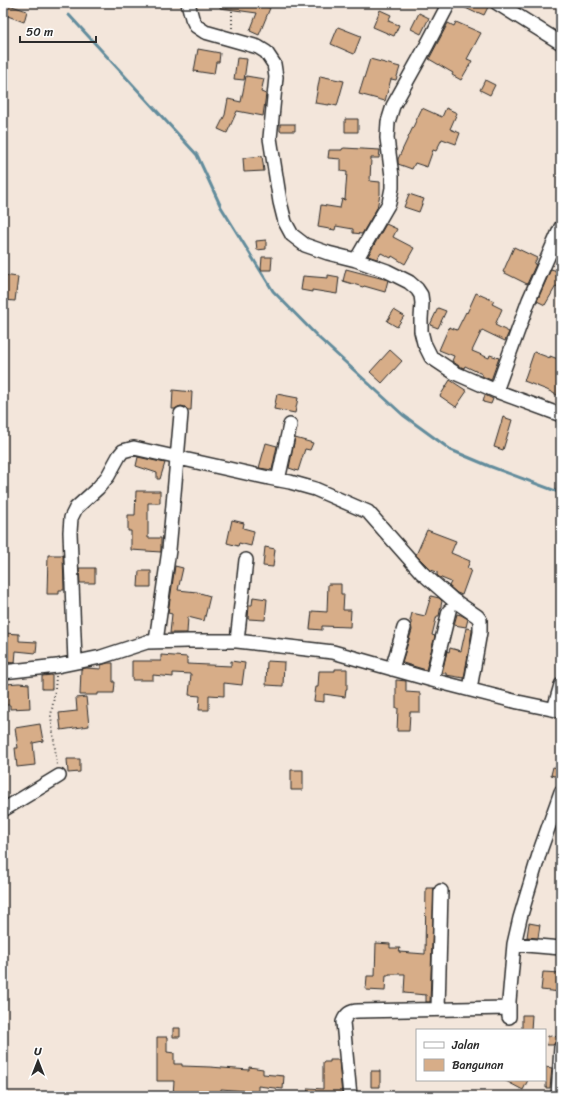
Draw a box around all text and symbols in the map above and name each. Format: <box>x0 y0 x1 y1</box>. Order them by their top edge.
scale bar <box>20 18 96 44</box>
text: 50 m <box>26 21 53 43</box>
legend <box>416 1029 546 1081</box>
text: Jalan <box>451 1034 480 1056</box>
north arrow <box>18 1041 58 1081</box>
text: U <box>34 1042 42 1061</box>
text: Bangunan <box>452 1054 504 1076</box>

